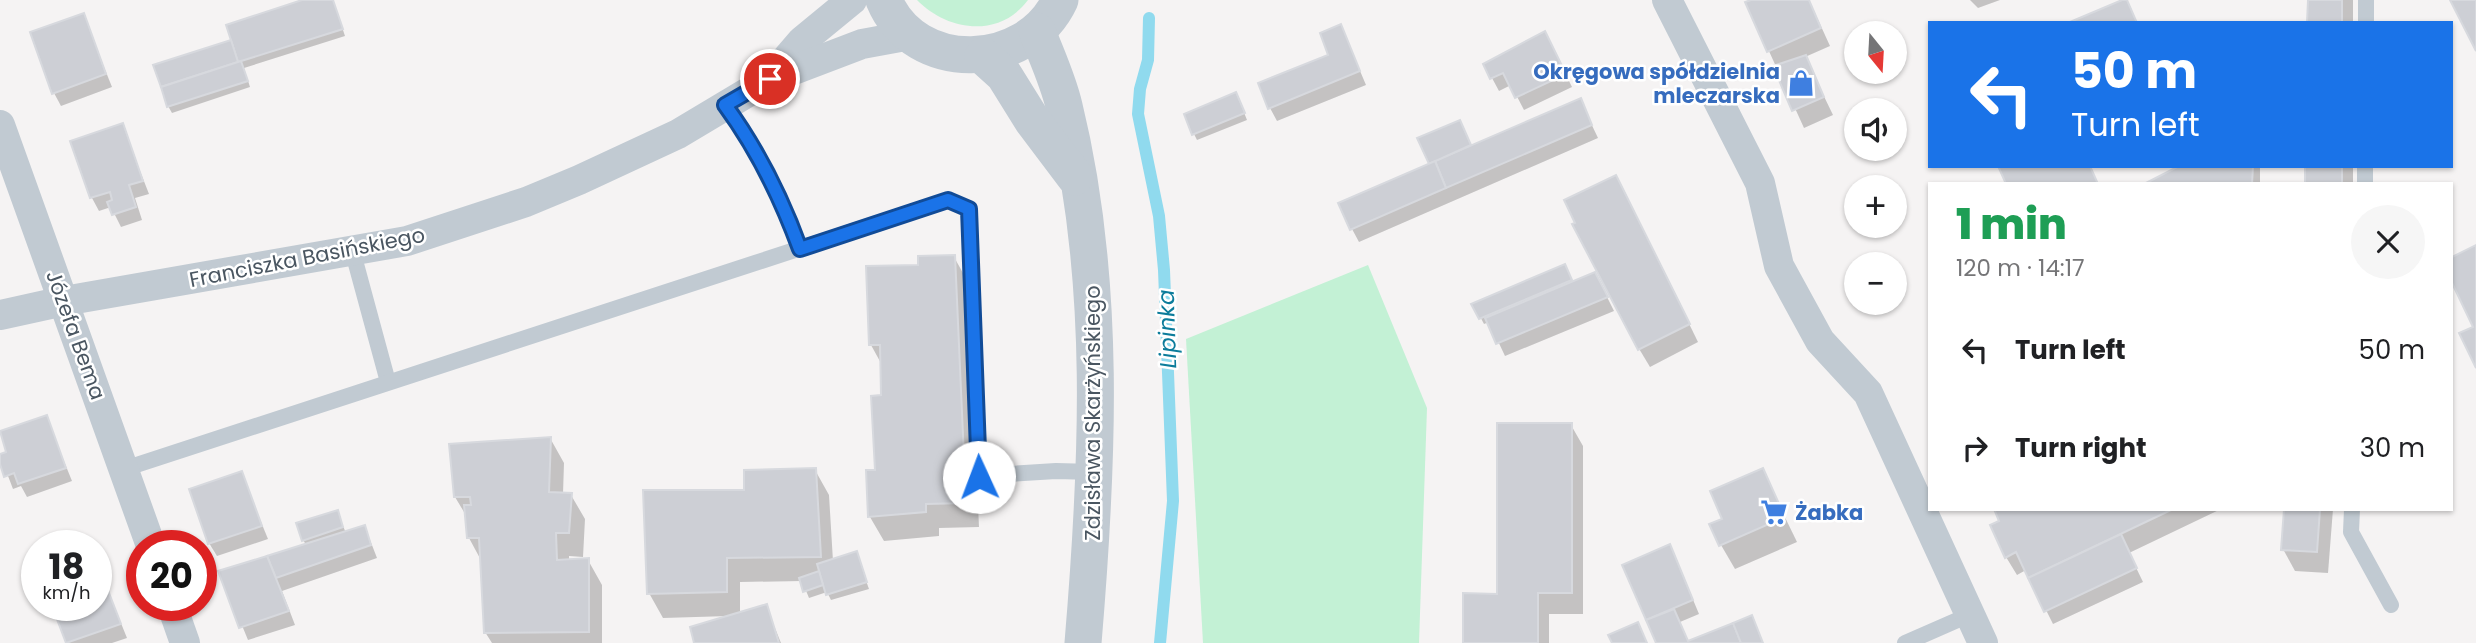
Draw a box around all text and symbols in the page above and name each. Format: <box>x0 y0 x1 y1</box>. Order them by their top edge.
north arrow <box>1844 21 1908 84</box>
map controls <box>1844 21 1907 315</box>
text: 50 m <box>2071 37 2197 105</box>
pin <box>740 49 800 109</box>
icon: left <box>1956 49 2047 140</box>
place label: Okręgowa spółdzielnia mleczarska <box>1533 57 1780 110</box>
icon: arrive <box>751 60 789 98</box>
shop icon: Okręgowa spółdzielnia mleczarska <box>1786 68 1816 98</box>
button: sound <box>1844 98 1907 161</box>
text: Turn left <box>2071 102 2200 147</box>
button: + <box>1844 175 1907 238</box>
text: 1 min <box>1956 195 2067 254</box>
button: close <box>2351 205 2425 279</box>
street label: Franciszka Basińskiego <box>187 220 427 294</box>
button: − <box>1844 252 1907 315</box>
text: 120 m · 14:17 <box>1956 252 2085 284</box>
street label: Józefa Bema <box>39 266 113 404</box>
street label: Zdzisława Skarżyńskiego <box>1078 285 1107 541</box>
water label: Lipinka <box>1150 289 1184 369</box>
icon: left <box>1956 331 1994 369</box>
text: Turn left <box>2015 332 2126 368</box>
text: 50 m <box>2359 332 2425 368</box>
icon: right <box>1956 429 1994 467</box>
text: Turn right <box>2015 430 2147 466</box>
text: 30 m <box>2360 430 2425 466</box>
position arrow <box>942 440 1016 514</box>
supermarket icon: Żabka <box>1759 497 1789 527</box>
place label: Żabka <box>1795 498 1863 527</box>
speed limit sign: 20 <box>126 530 217 621</box>
text: 18 <box>49 542 84 591</box>
text: km/h <box>43 580 90 605</box>

